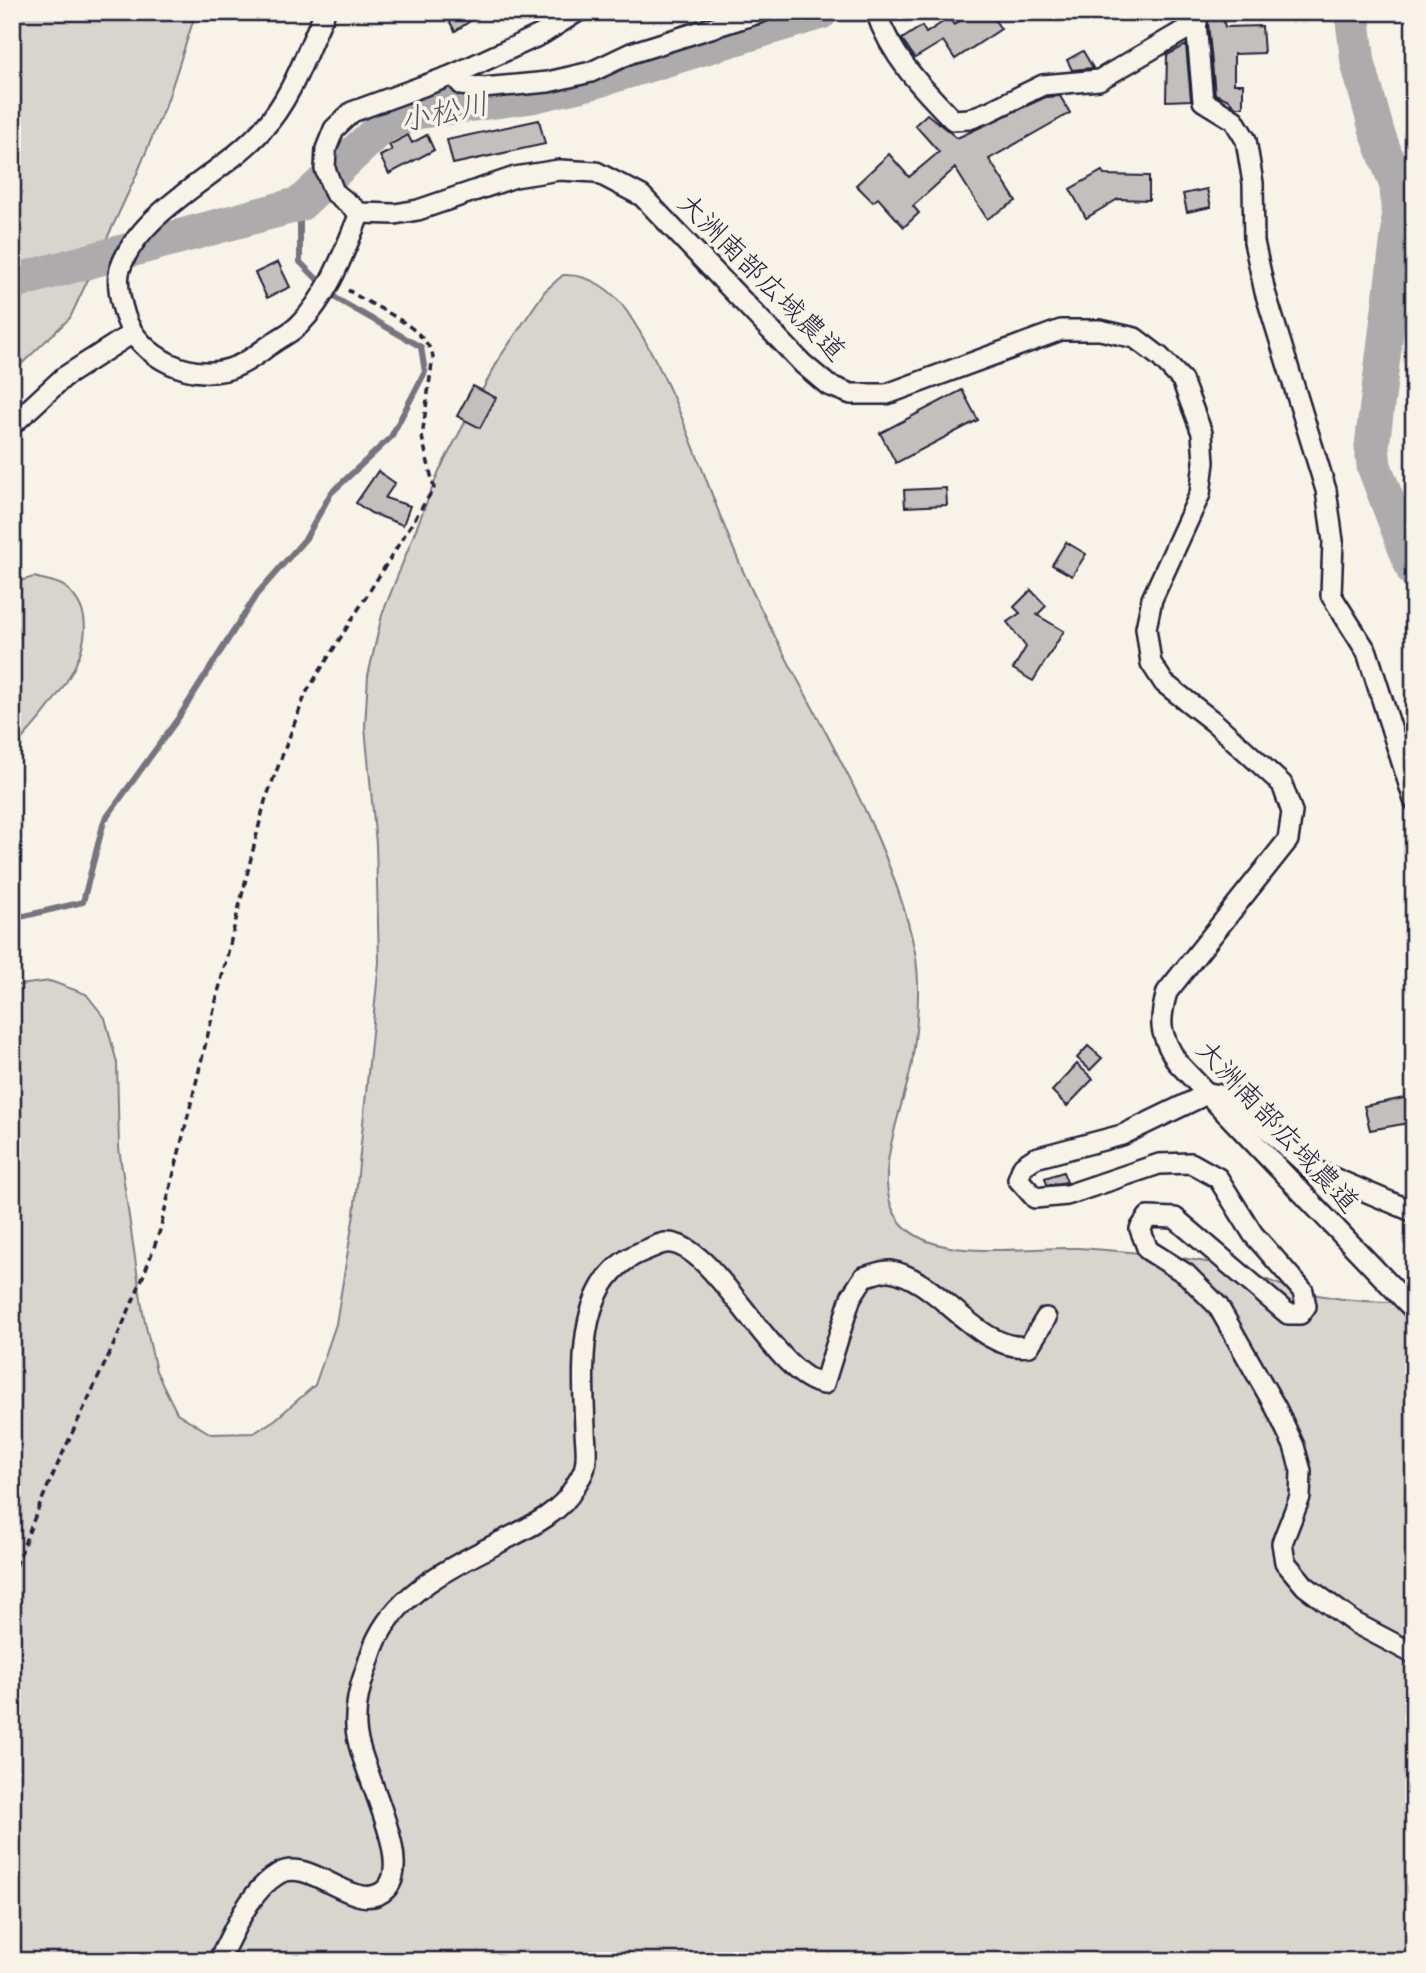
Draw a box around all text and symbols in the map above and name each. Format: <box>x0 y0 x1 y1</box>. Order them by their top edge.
water label: 小松川 <box>396 84 492 140</box>
street label: 大洲南部広域農道 <box>670 185 854 369</box>
street label: 大洲南部広域農道 <box>1189 1032 1367 1220</box>

